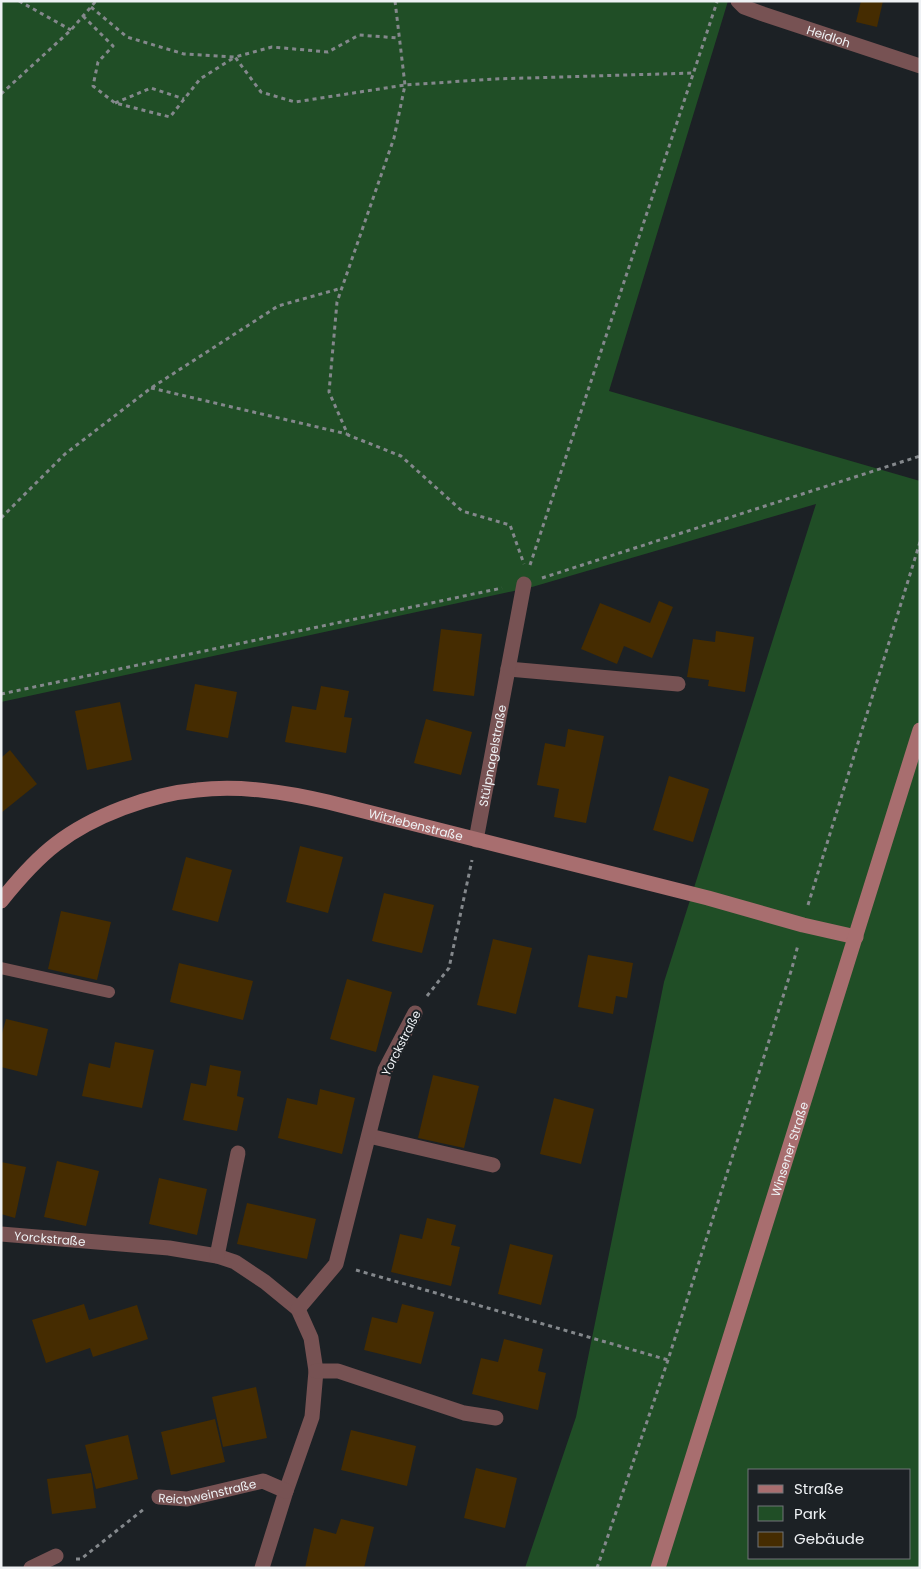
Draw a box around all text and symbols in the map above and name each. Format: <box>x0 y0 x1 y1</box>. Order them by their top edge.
street label: Heidloh <box>805 21 853 51</box>
street label: Stülpnagelstraße <box>474 703 510 808</box>
street label: Witzlebenstraße <box>367 804 465 844</box>
street label: Yorckstraße <box>377 1007 425 1079</box>
street label: Winsener Straße <box>766 1099 812 1199</box>
street label: Yorckstraße <box>13 1227 86 1250</box>
legend <box>748 1469 911 1559</box>
street label: Reichweinstraße <box>158 1474 258 1508</box>
text: Straße <box>794 1478 844 1499</box>
text: Park <box>794 1503 826 1524</box>
text: Gebäude <box>794 1528 864 1549</box>

